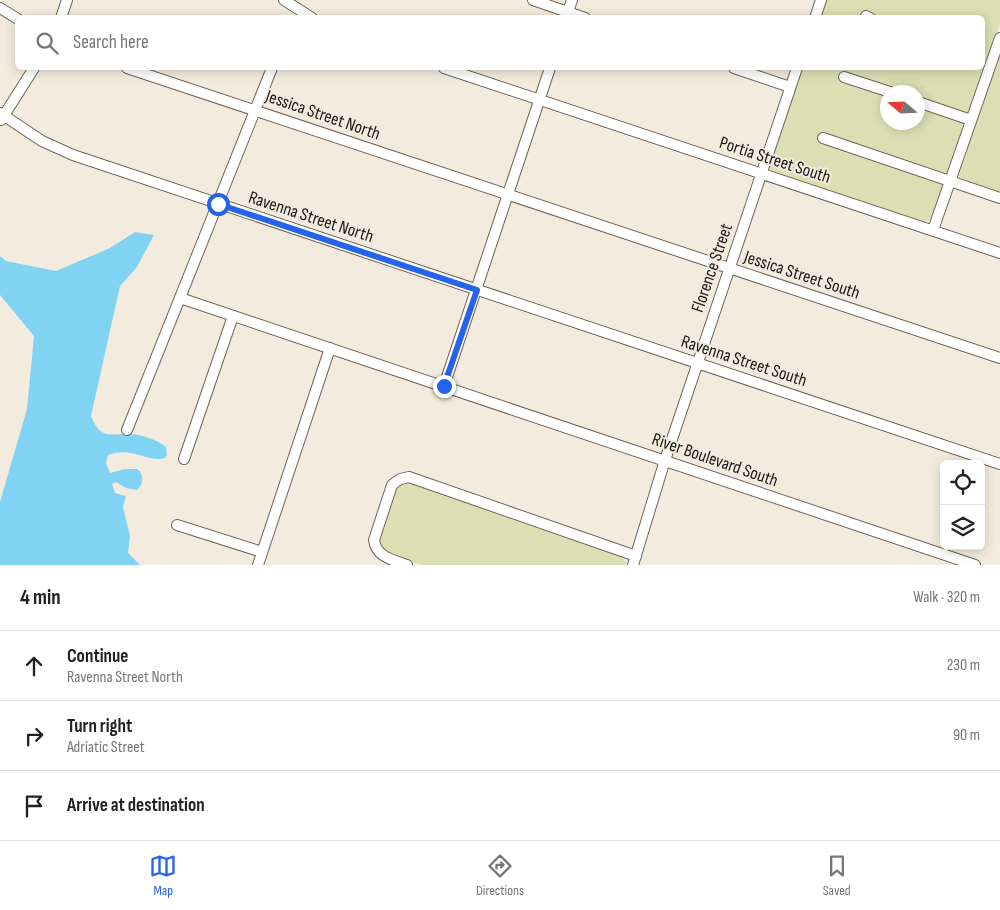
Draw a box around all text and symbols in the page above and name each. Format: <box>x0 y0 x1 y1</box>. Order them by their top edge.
search box <box>15 15 985 70</box>
icon: search <box>33 29 61 57</box>
text: Search here <box>73 31 149 54</box>
street label: Jessica Street North <box>262 85 383 144</box>
north arrow <box>880 85 925 130</box>
street label: Portia Street South <box>717 132 833 188</box>
street label: Ravenna Street North <box>246 187 376 247</box>
route start <box>207 193 230 216</box>
street label: Florence Street <box>687 220 737 315</box>
street label: Jessica Street South <box>741 246 863 304</box>
street label: Ravenna Street South <box>679 331 809 391</box>
route end <box>433 375 456 398</box>
street label: River Boulevard South <box>649 429 781 491</box>
map controls <box>940 460 985 550</box>
button: locate <box>940 460 985 505</box>
button: layers <box>940 505 985 550</box>
text: 4 min <box>20 585 61 610</box>
text: Walk · 320 m <box>913 588 980 607</box>
text: Continue <box>67 645 128 668</box>
icon: ahead <box>20 652 48 680</box>
text: 230 m <box>947 656 980 675</box>
text: Ravenna Street North <box>67 668 183 687</box>
text: Turn right <box>67 715 132 738</box>
icon: right <box>20 722 48 750</box>
text: 90 m <box>953 726 980 745</box>
text: Adriatic Street <box>67 738 145 757</box>
icon: arrive <box>20 792 48 820</box>
text: Arrive at destination <box>67 794 205 817</box>
tab: Map <box>149 852 177 899</box>
tab: Directions <box>476 852 524 899</box>
tab: Saved <box>823 852 851 899</box>

